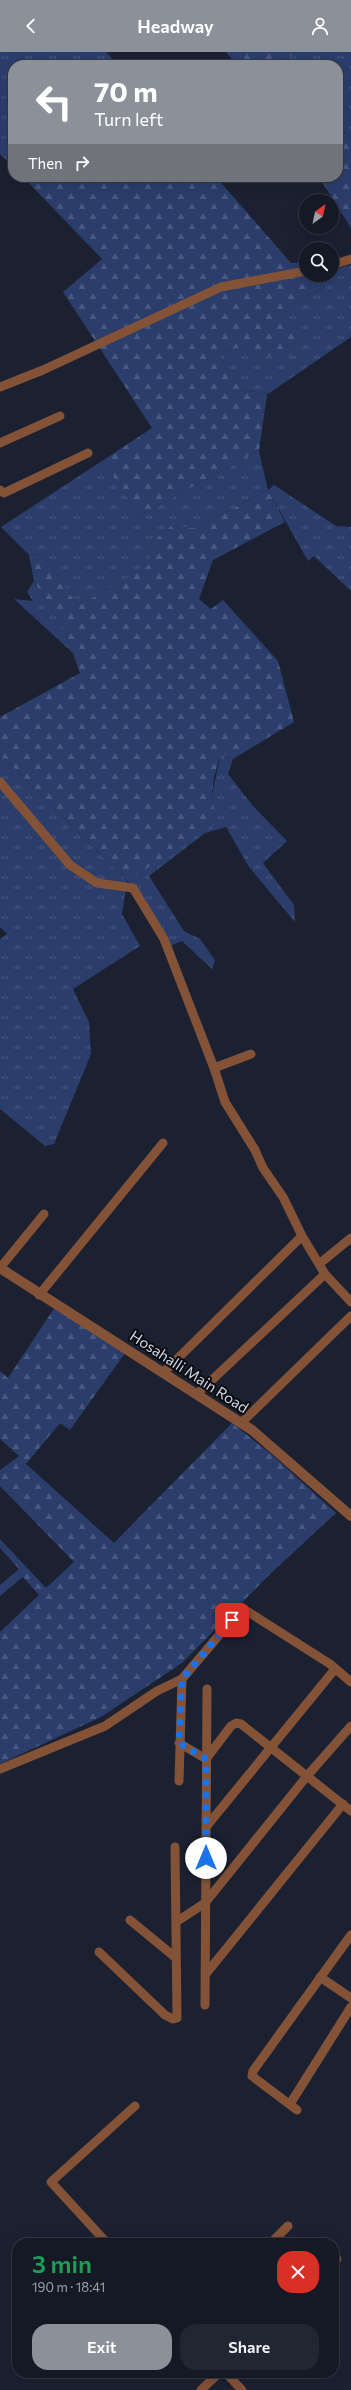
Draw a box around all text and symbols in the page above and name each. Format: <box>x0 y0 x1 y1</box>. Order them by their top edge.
icon: back <box>20 15 42 37</box>
text: Headway <box>137 15 214 37</box>
icon: person <box>309 15 331 37</box>
text: 70 m <box>94 74 158 108</box>
icon: left <box>28 76 80 128</box>
text: Turn left <box>94 108 163 130</box>
icon: right <box>71 152 93 174</box>
text: Then <box>28 154 63 172</box>
north arrow <box>299 194 339 234</box>
map controls <box>299 194 339 282</box>
button: search <box>299 242 339 282</box>
street label: Hosahalli Main Road <box>127 1326 252 1416</box>
pin <box>215 1603 249 1637</box>
icon: arrive <box>221 1609 243 1631</box>
position arrow <box>185 1837 227 1879</box>
text: 3 min <box>32 2249 92 2278</box>
button: close <box>277 2251 319 2293</box>
text: 190 m · 18:41 <box>32 2279 105 2295</box>
button: Exit <box>32 2324 172 2370</box>
button: Share <box>180 2324 319 2370</box>

